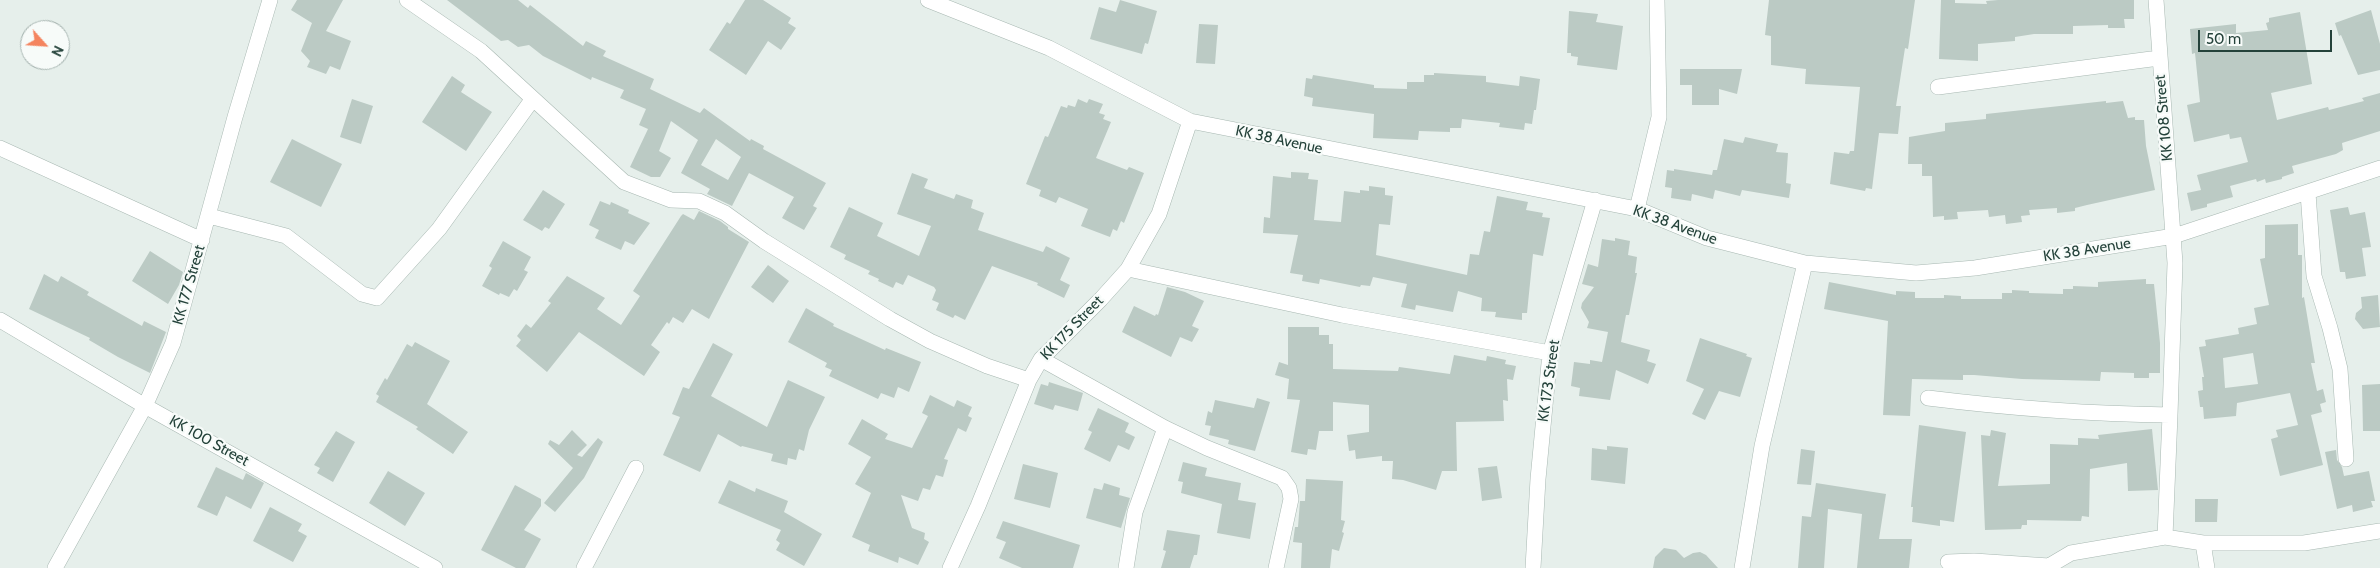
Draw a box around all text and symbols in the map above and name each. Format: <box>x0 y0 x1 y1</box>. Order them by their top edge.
north arrow <box>20 20 70 70</box>
scale bar <box>2200 20 2334 52</box>
text: 50 m <box>2206 30 2241 48</box>
text: N <box>47 43 68 60</box>
street label: KK 108 Street <box>2151 74 2177 162</box>
street label: KK 38 Avenue <box>1234 122 1324 158</box>
street label: KK 38 Avenue <box>1630 201 1720 249</box>
street label: KK 38 Avenue <box>2042 234 2132 266</box>
street label: KK 177 Street <box>169 243 209 327</box>
street label: KK 175 Street <box>1037 292 1107 364</box>
street label: KK 173 Street <box>1534 339 1564 423</box>
street label: KK 100 Street <box>166 412 252 470</box>

